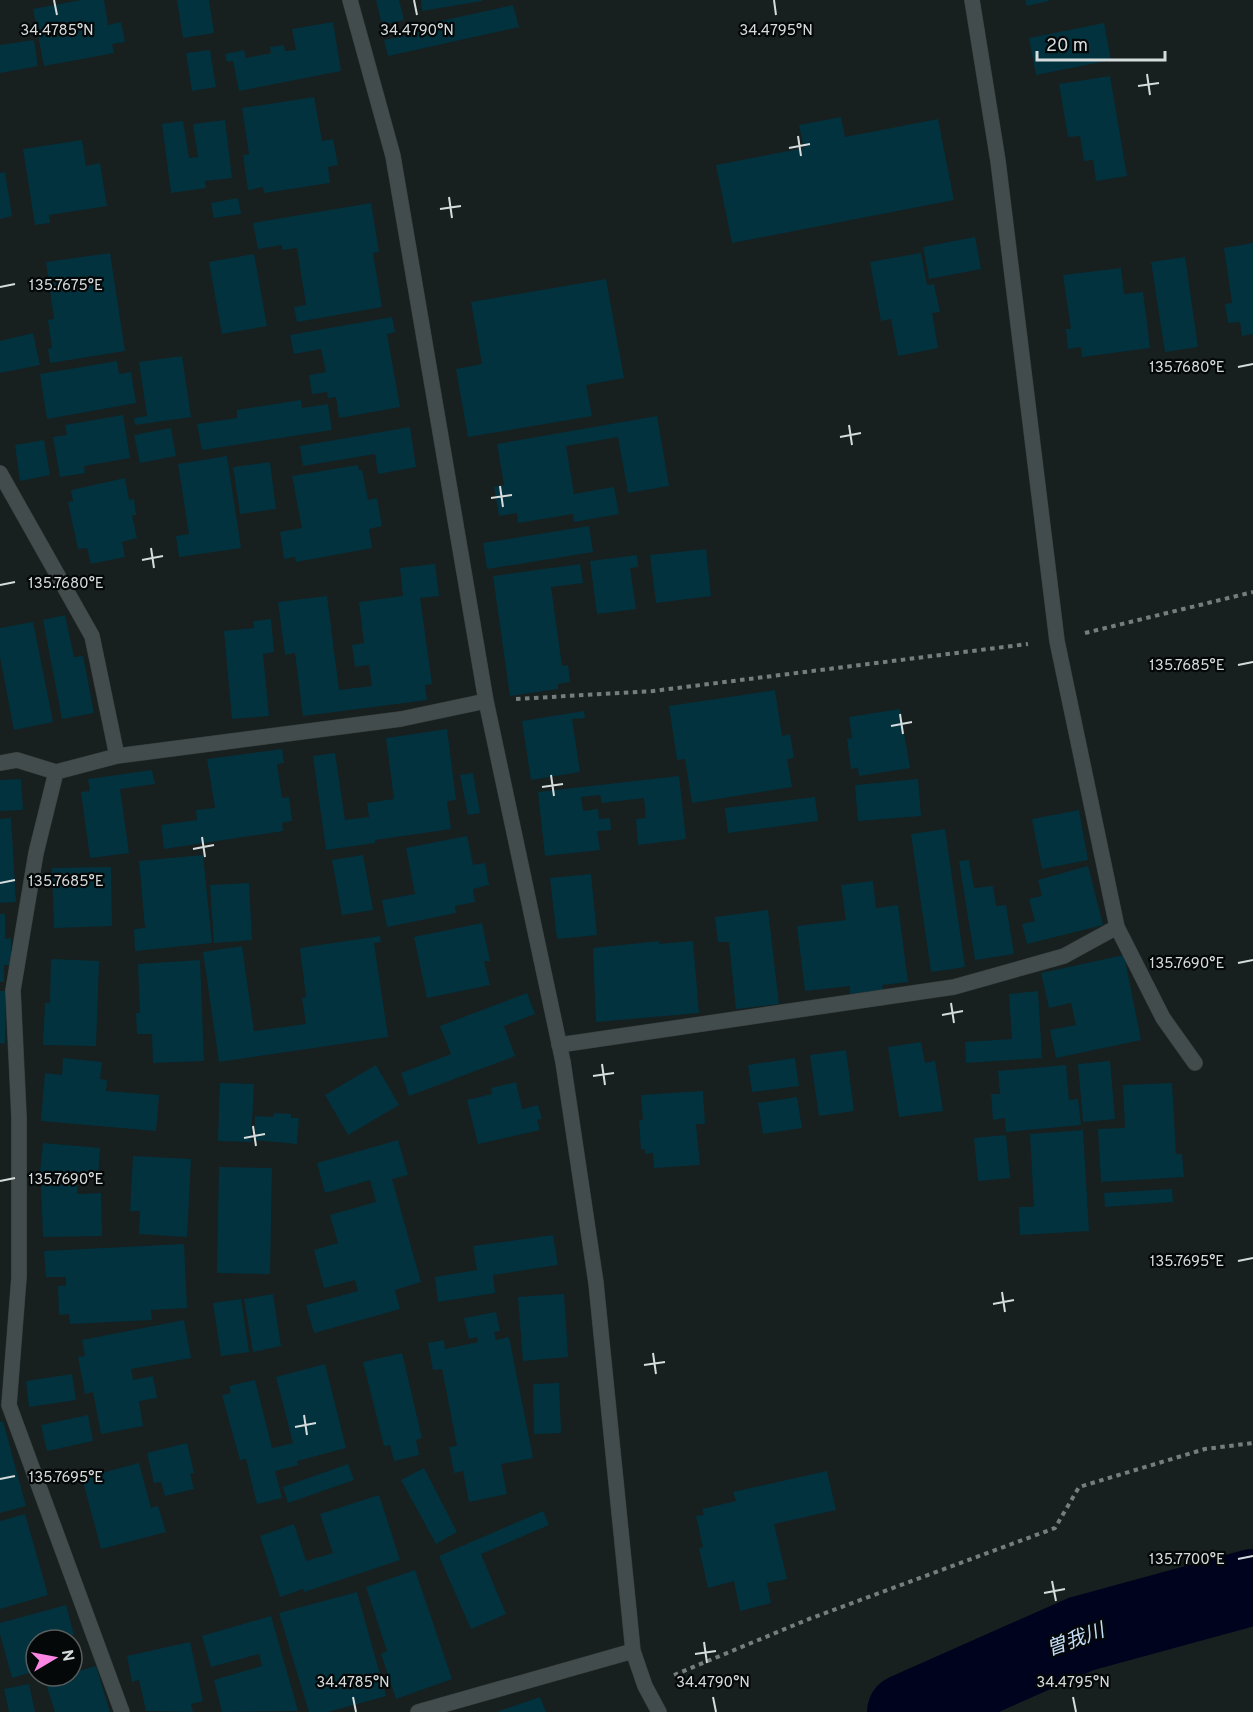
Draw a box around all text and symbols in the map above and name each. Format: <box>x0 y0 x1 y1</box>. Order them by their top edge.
text: 34.4785°N <box>20 22 94 41</box>
text: 34.4790°N <box>380 22 454 41</box>
text: 34.4795°N <box>739 22 813 41</box>
scale bar <box>1037 24 1164 62</box>
text: 20 m <box>1046 35 1088 58</box>
text: 135.7675°E <box>29 277 103 296</box>
text: 135.7680°E <box>1149 359 1225 378</box>
text: 135.7680°E <box>28 575 104 594</box>
text: 135.7685°E <box>1149 657 1225 676</box>
text: 135.7685°E <box>28 873 104 892</box>
text: 135.7690°E <box>1150 955 1224 974</box>
text: 135.7690°E <box>29 1171 103 1190</box>
text: 135.7695°E <box>1150 1253 1224 1272</box>
text: 135.7695°E <box>29 1469 103 1488</box>
text: 135.7700°E <box>1149 1551 1225 1570</box>
water label: 曽我川 <box>1043 1618 1110 1663</box>
north arrow <box>24 1628 84 1688</box>
text: N <box>56 1648 78 1663</box>
text: 34.4785°N <box>316 1674 390 1693</box>
text: 34.4790°N <box>676 1674 750 1693</box>
text: 34.4795°N <box>1036 1674 1110 1693</box>

